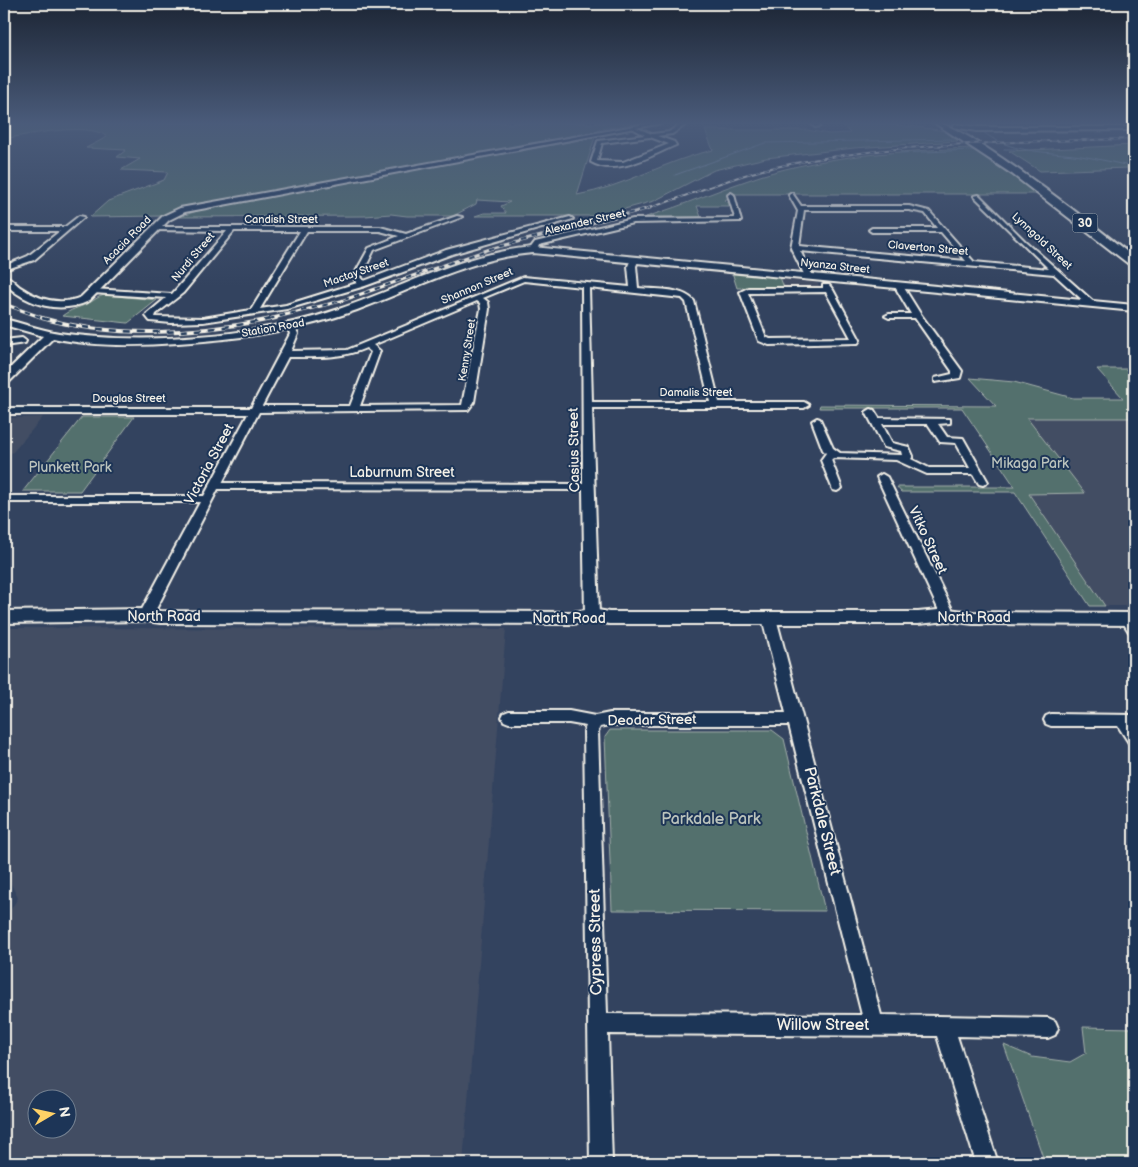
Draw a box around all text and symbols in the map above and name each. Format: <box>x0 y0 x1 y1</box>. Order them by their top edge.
street label: Alexander Street <box>543 206 627 238</box>
street label: Lynngold Street <box>1009 210 1075 273</box>
street label: Acacia Road <box>100 213 154 267</box>
street label: Candish Street <box>244 213 318 226</box>
road number: 30 <box>1072 214 1098 232</box>
street label: Nurdi Street <box>169 229 218 284</box>
street label: Claverton Street <box>887 238 969 258</box>
street label: Mactay Street <box>322 256 391 290</box>
street label: Nyanza Street <box>800 256 871 276</box>
street label: Shannon Street <box>439 265 515 307</box>
street label: Station Road <box>240 316 306 340</box>
street label: Kenny Street <box>456 317 478 382</box>
street label: Damalis Street <box>660 386 733 399</box>
street label: Douglas Street <box>92 392 166 405</box>
street label: Casius Street <box>565 407 583 493</box>
street label: Victoria Street <box>181 420 238 507</box>
park label: Mikaga Park <box>991 455 1069 472</box>
park label: Plunkett Park <box>28 459 112 476</box>
street label: Laburnum Street <box>349 464 455 481</box>
street label: Vitko Street <box>905 503 951 577</box>
street label: North Road <box>127 608 201 625</box>
street label: North Road <box>937 609 1011 626</box>
street label: North Road <box>532 610 606 627</box>
street label: Deodar Street <box>607 711 697 729</box>
street label: Parkdale Street <box>799 765 845 877</box>
park label: Parkdale Park <box>661 810 761 829</box>
street label: Cypress Street <box>586 888 606 995</box>
street label: Willow Street <box>777 1016 869 1035</box>
north arrow <box>28 1090 78 1140</box>
text: N <box>55 1106 74 1119</box>

